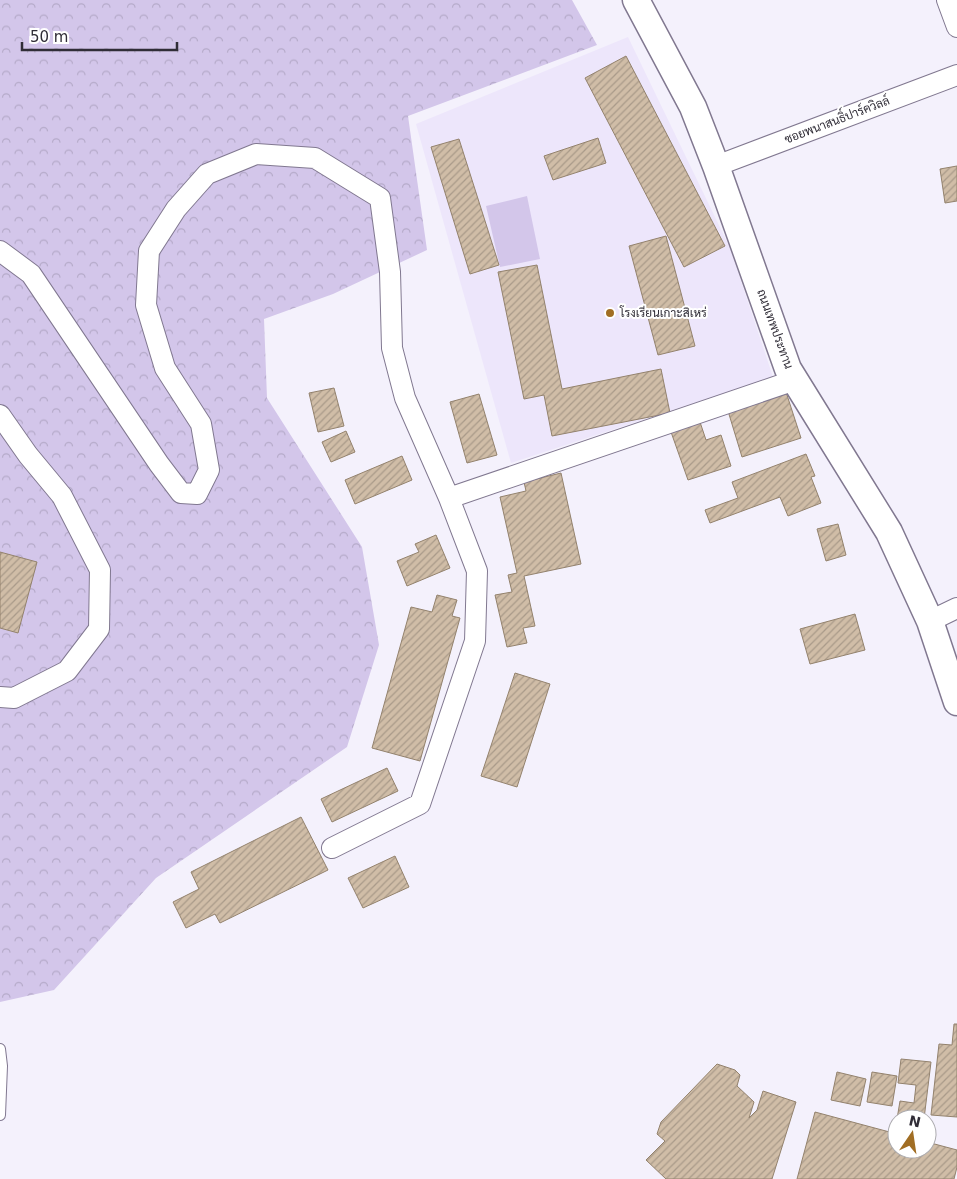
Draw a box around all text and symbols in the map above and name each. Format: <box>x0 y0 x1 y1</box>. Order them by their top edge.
scale bar <box>22 20 178 52</box>
text: 50 m <box>30 28 68 46</box>
street label: ซอยพนาสนธิ์ปาร์ควิลล์ <box>781 89 891 146</box>
street label: ถนนเทพประทาน <box>754 287 796 371</box>
place label: โรงเรียนเกาะสิเหร่ <box>619 305 707 320</box>
marker: โรงเรียนเกาะสิเหร่ <box>604 307 616 319</box>
north arrow <box>887 1109 937 1159</box>
text: N <box>907 1112 922 1130</box>

